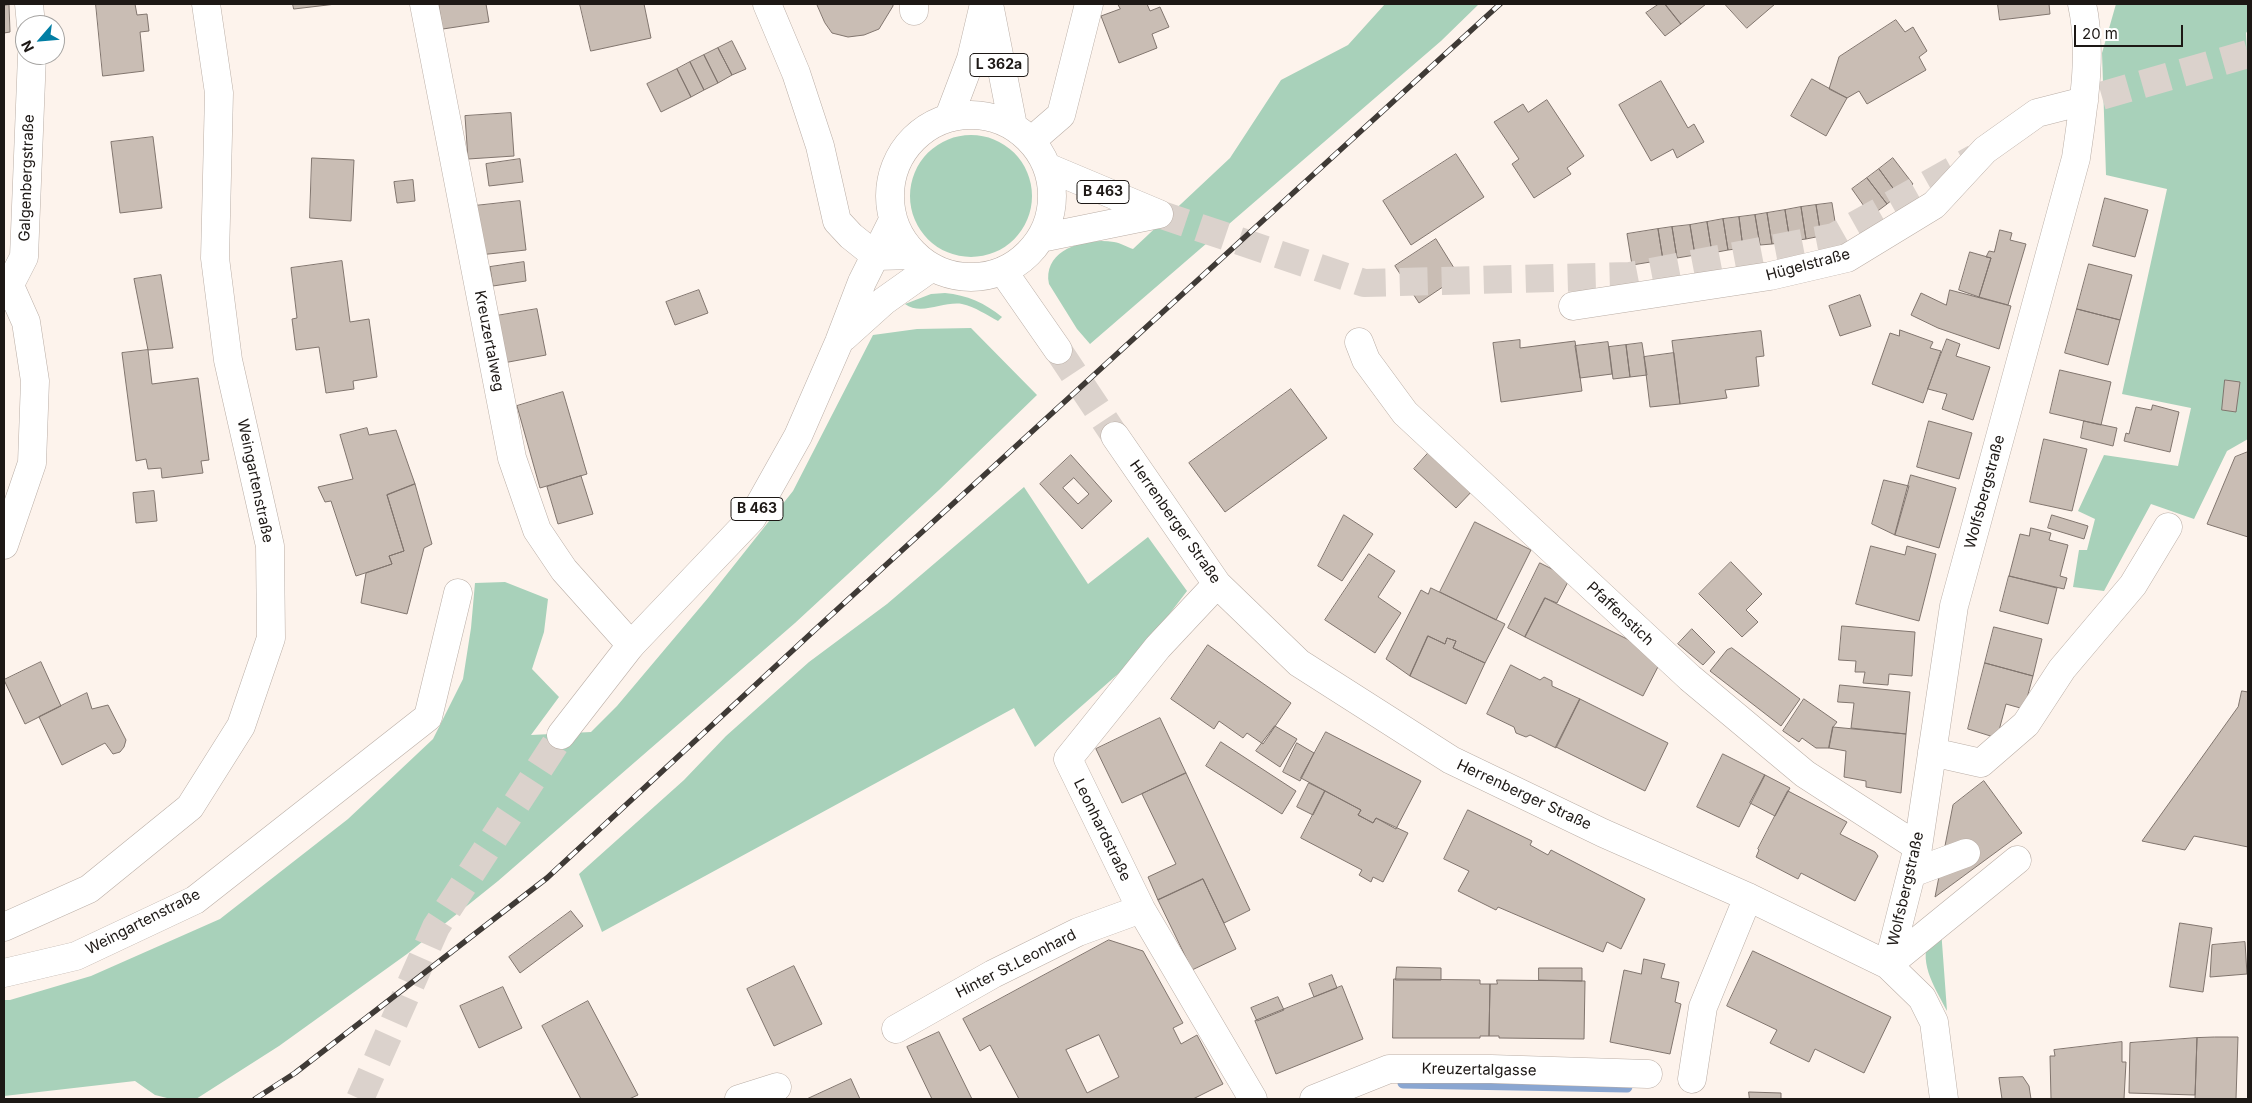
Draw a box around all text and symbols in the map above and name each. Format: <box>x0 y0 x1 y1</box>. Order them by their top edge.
north arrow <box>15 15 65 65</box>
scale bar <box>2077 15 2186 47</box>
text: 20 m <box>2082 24 2118 43</box>
text: N <box>17 38 37 55</box>
road number: L 362a <box>970 54 1028 76</box>
street label: Galgenbergstraße <box>16 114 38 242</box>
road number: B 463 <box>1077 180 1129 203</box>
street label: Hügelstraße <box>1764 245 1852 285</box>
street label: Kreuzertalweg <box>470 289 508 393</box>
street label: Weingartenstraße <box>233 417 277 545</box>
street label: Wolfsbergstraße <box>1961 433 2009 551</box>
street label: Herrenberger Straße <box>1126 457 1224 587</box>
road number: B 463 <box>731 498 783 520</box>
street label: Pfaffenstich <box>1583 578 1657 650</box>
street label: Herrenberger Straße <box>1454 756 1594 834</box>
street label: Leonhardstraße <box>1069 776 1135 884</box>
street label: Wolfsbergstraße <box>1884 830 1928 948</box>
street label: Weingartenstraße <box>83 885 203 959</box>
street label: Hinter St.Leonhard <box>953 926 1079 1002</box>
street label: Kreuzertalgasse <box>1421 1060 1537 1080</box>

